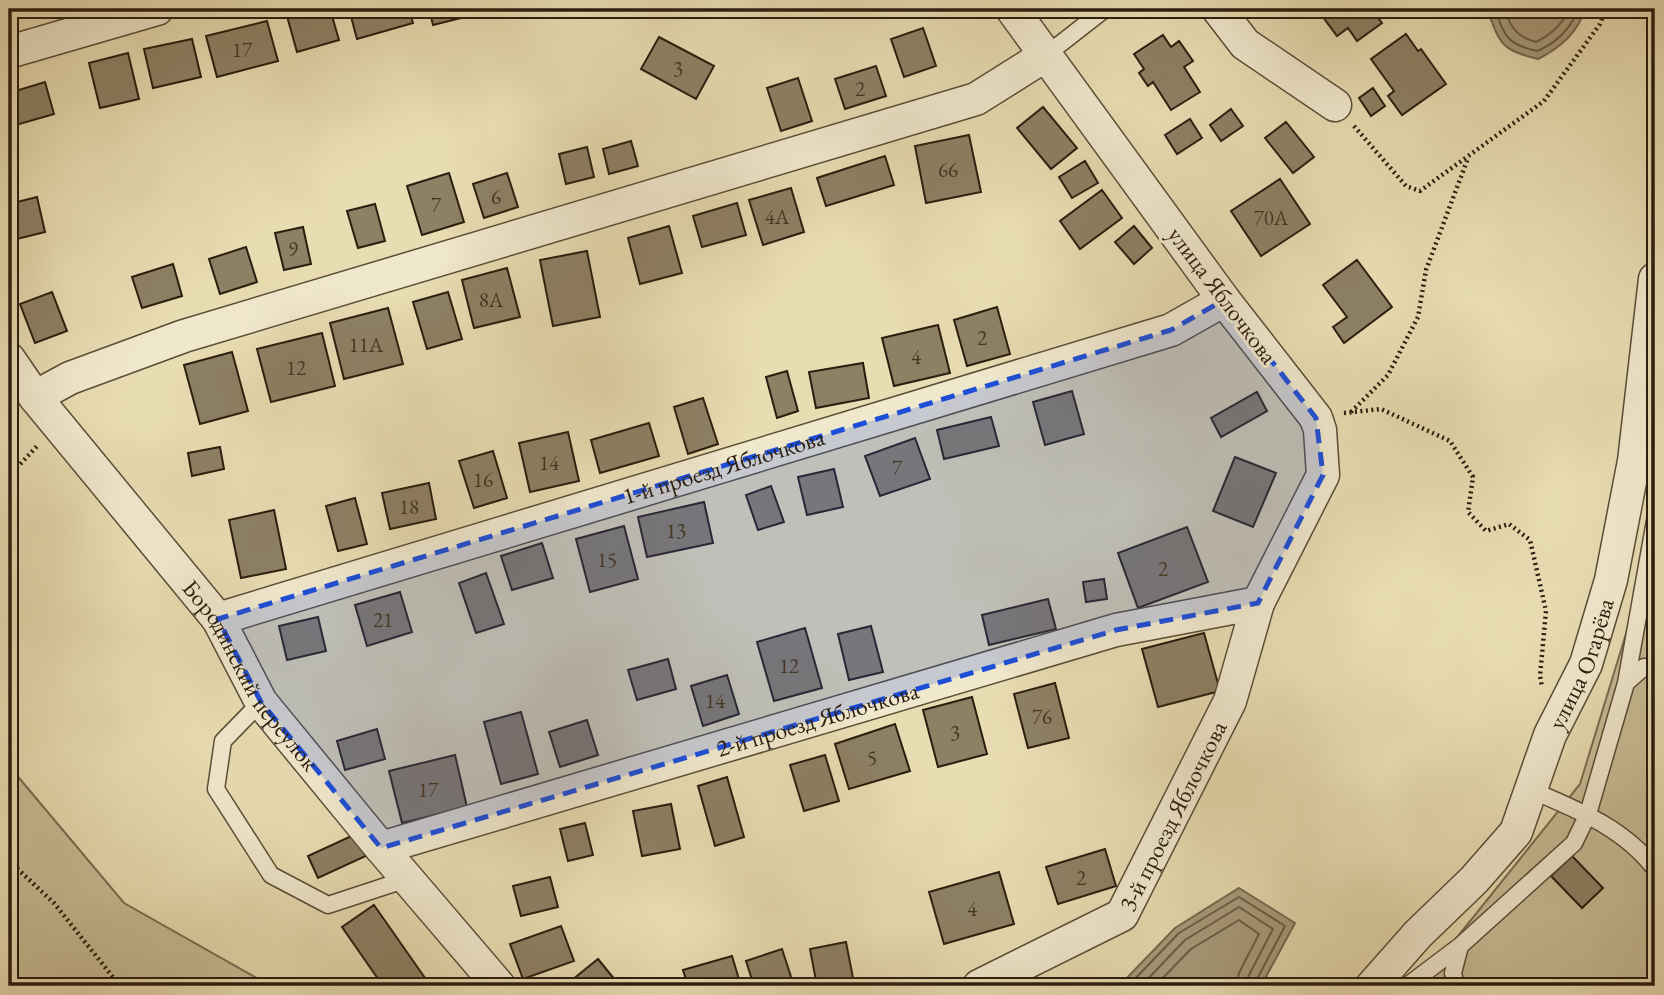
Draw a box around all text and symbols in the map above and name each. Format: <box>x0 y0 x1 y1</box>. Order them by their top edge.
house number: 17 <box>232 36 253 63</box>
house number: 3 <box>673 55 683 82</box>
house number: 2 <box>855 75 865 102</box>
house number: 66 <box>938 156 958 183</box>
house number: 6 <box>491 183 501 210</box>
house number: 7 <box>431 191 442 218</box>
house number: 4А <box>765 203 790 230</box>
house number: 70А <box>1254 204 1289 231</box>
street label: улица Яблочкова <box>1161 220 1285 370</box>
house number: 9 <box>288 235 298 262</box>
house number: 8А <box>479 286 504 313</box>
house number: 2 <box>977 324 987 351</box>
house number: 11А <box>349 331 384 358</box>
house number: 4 <box>911 343 922 370</box>
house number: 12 <box>286 354 306 381</box>
street label: 1-й проезд Яблочкова <box>619 420 828 511</box>
house number: 14 <box>539 449 560 476</box>
house number: 7 <box>892 454 903 481</box>
house number: 16 <box>473 466 493 493</box>
house number: 18 <box>399 493 419 520</box>
house number: 13 <box>666 517 686 544</box>
house number: 15 <box>597 546 617 573</box>
house number: 2 <box>1158 555 1168 582</box>
street label: Бородинский переулок <box>176 573 327 777</box>
street label: улица Огарёва <box>1540 594 1620 734</box>
house number: 21 <box>373 606 393 633</box>
house number: 12 <box>779 652 799 679</box>
street label: 2-й проезд Яблочкова <box>712 674 922 763</box>
house number: 14 <box>705 687 726 714</box>
house number: 76 <box>1032 703 1052 730</box>
street label: 3-й проезд Яблочкова <box>1111 715 1233 916</box>
house number: 3 <box>950 719 960 746</box>
house number: 5 <box>867 744 877 771</box>
house number: 17 <box>418 776 439 803</box>
house number: 2 <box>1076 864 1086 891</box>
house number: 4 <box>967 895 978 922</box>

